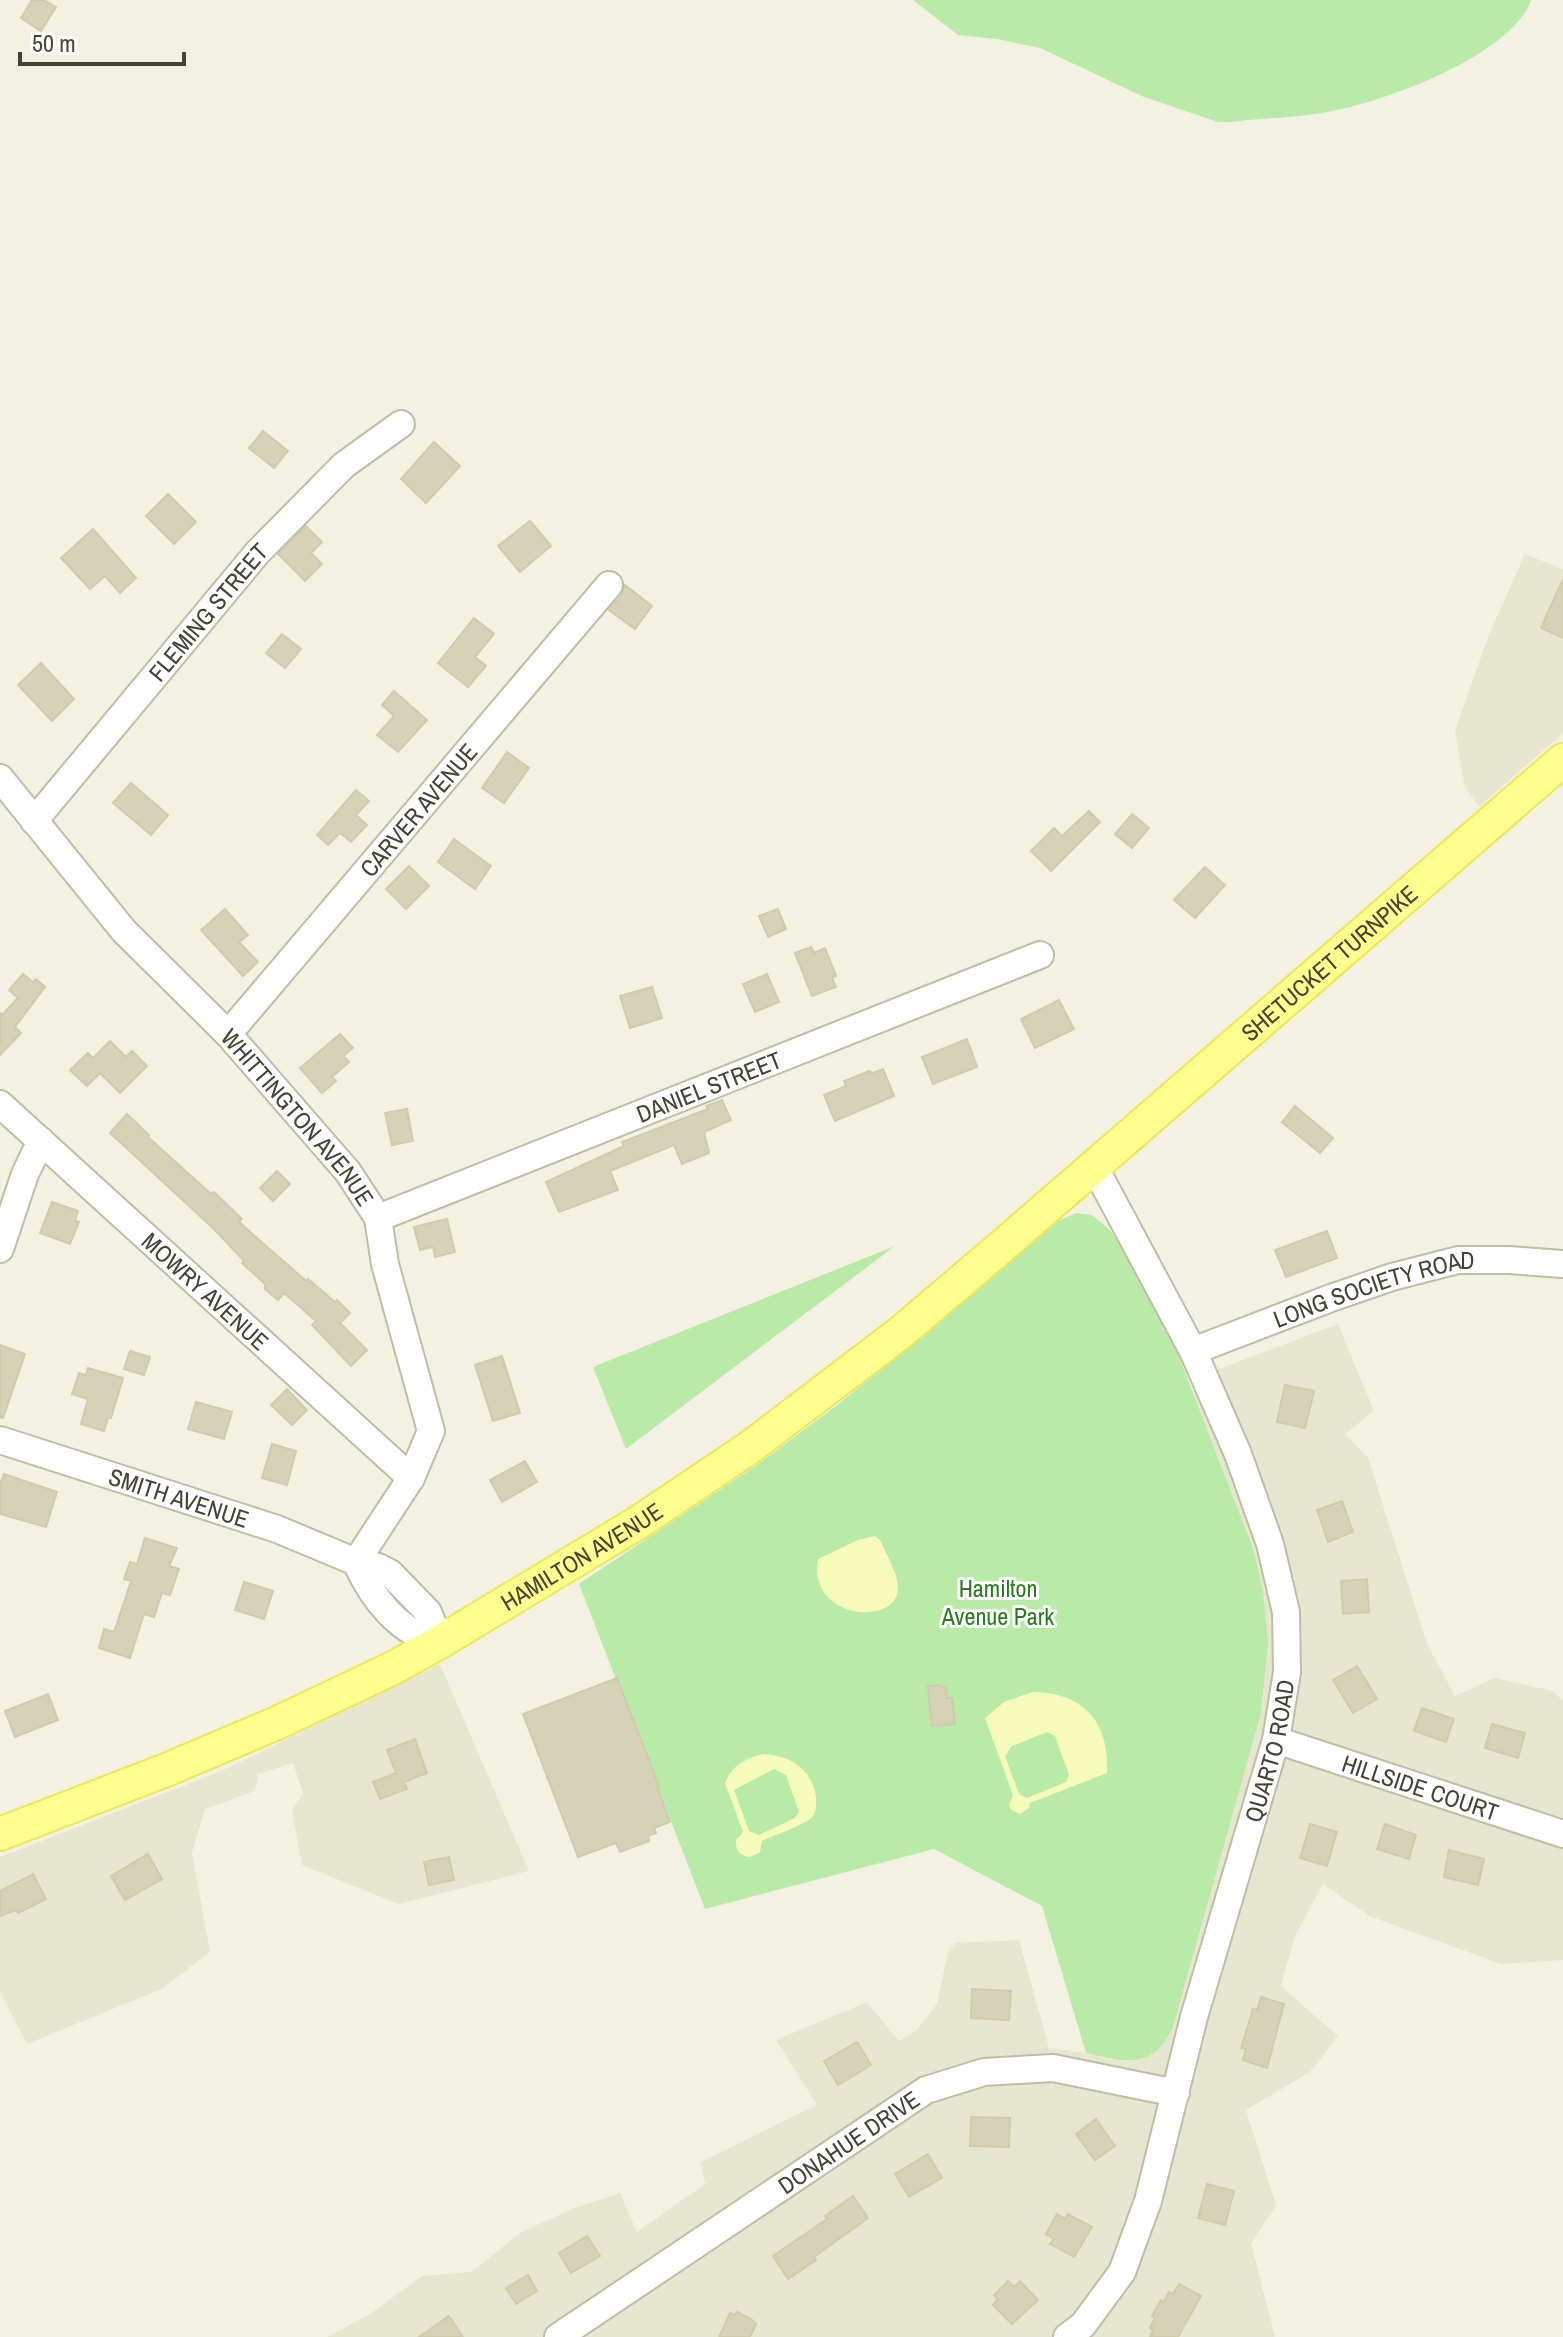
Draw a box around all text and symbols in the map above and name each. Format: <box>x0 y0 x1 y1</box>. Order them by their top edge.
scale bar <box>20 16 184 66</box>
text: 50 m <box>32 27 76 59</box>
street label: FLEMING STREET <box>141 536 275 688</box>
street label: CARVER AVENUE <box>352 736 484 883</box>
street label: SHETUCKET TURNPIKE <box>1234 877 1424 1048</box>
street label: WHITTINGTON AVENUE <box>214 1022 382 1212</box>
street label: DANIEL STREET <box>632 1043 786 1130</box>
street label: MOWRY AVENUE <box>135 1225 276 1357</box>
street label: LONG SOCIETY ROAD <box>1269 1244 1474 1335</box>
street label: SMITH AVENUE <box>105 1460 253 1535</box>
street label: HAMILTON AVENUE <box>495 1495 669 1618</box>
park label: Hamilton Avenue Park <box>941 1572 1054 1632</box>
street label: QUARTO ROAD <box>1237 1677 1302 1826</box>
street label: HILLSIDE COURT <box>1338 1747 1503 1828</box>
street label: DONAHUE DRIVE <box>772 2083 926 2201</box>

